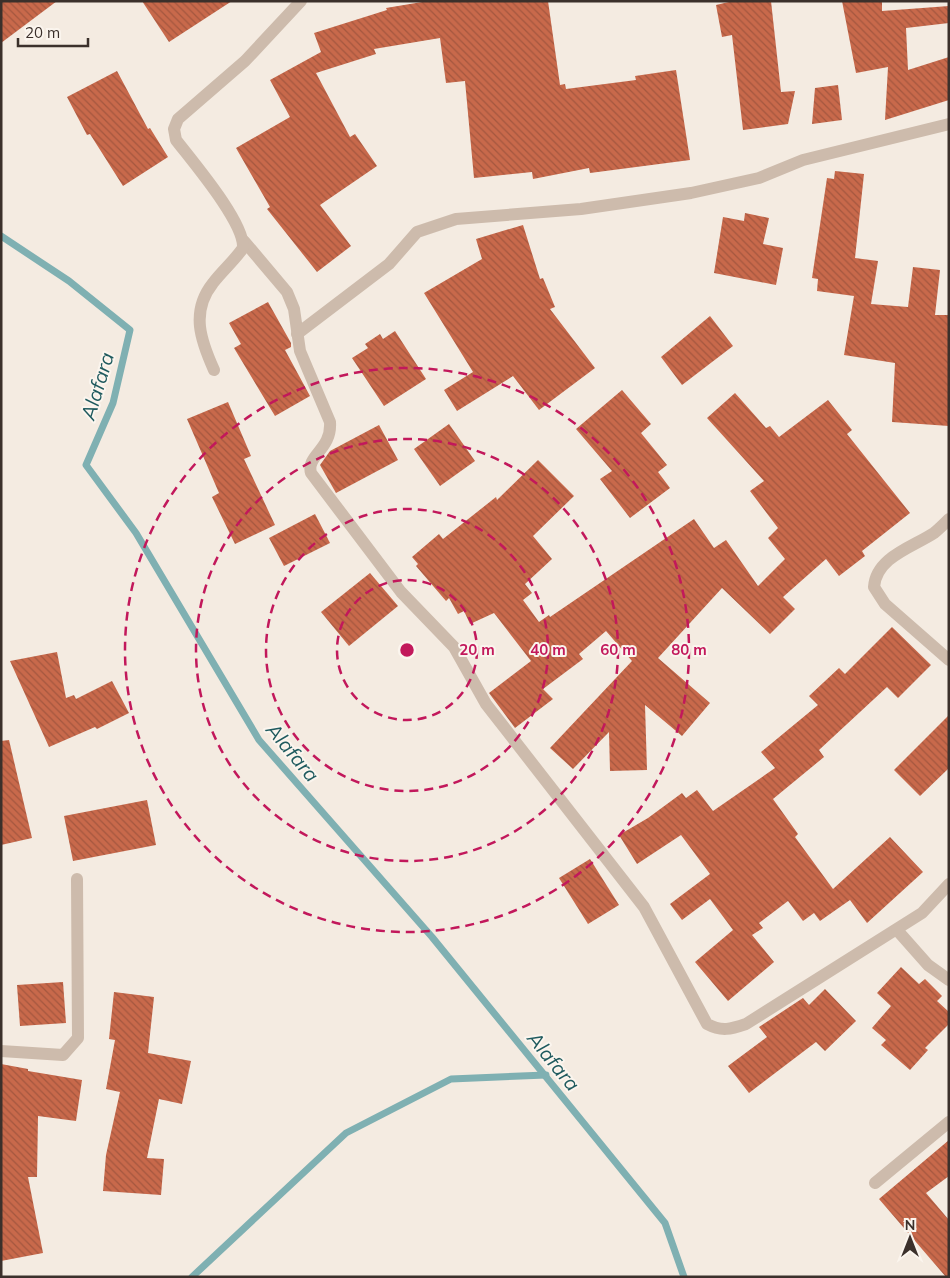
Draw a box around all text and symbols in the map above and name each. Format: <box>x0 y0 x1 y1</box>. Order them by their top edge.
scale bar <box>18 15 88 47</box>
text: 20 m <box>25 23 60 42</box>
water label: Alafara <box>75 349 119 424</box>
text: 20 m <box>459 640 495 659</box>
text: 40 m <box>530 640 566 659</box>
text: 60 m <box>600 640 636 659</box>
text: 80 m <box>671 640 707 659</box>
centre of rings <box>398 641 416 659</box>
water label: Alafara <box>261 717 325 787</box>
water label: Alafara <box>522 1025 586 1096</box>
north arrow <box>885 1213 935 1263</box>
text: N <box>905 1216 915 1234</box>

